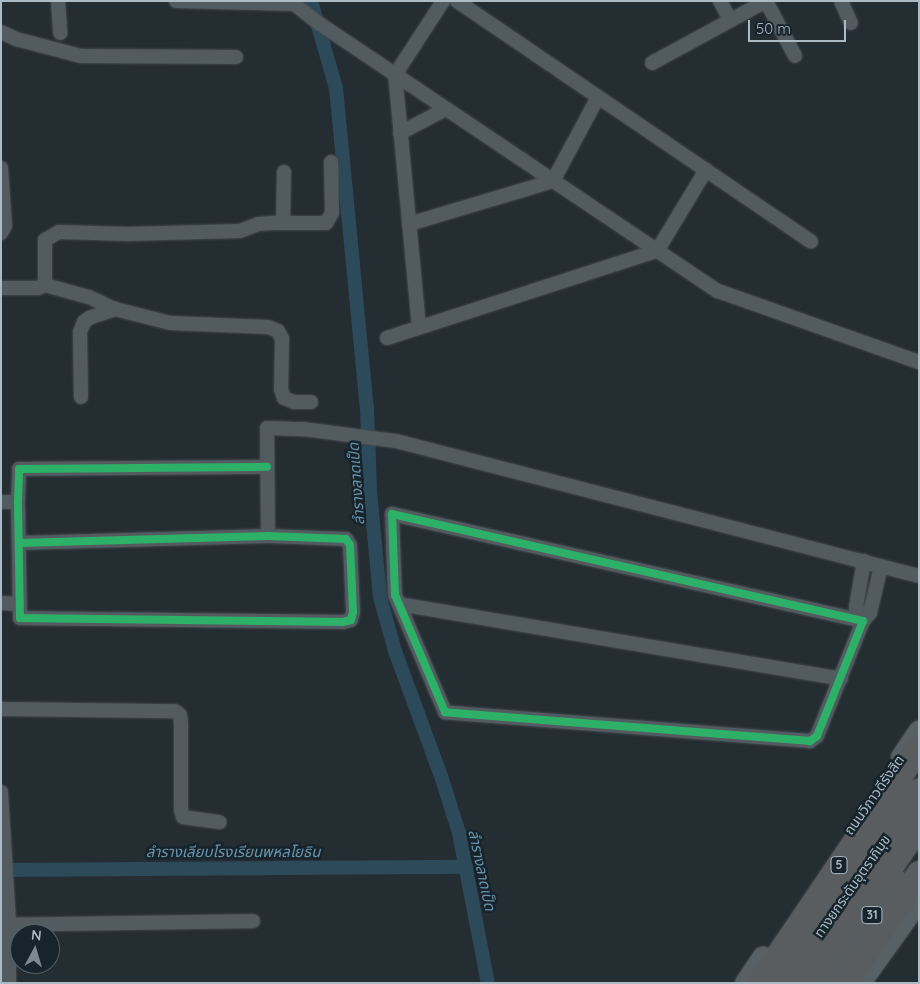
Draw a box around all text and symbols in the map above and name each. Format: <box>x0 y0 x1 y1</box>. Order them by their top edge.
scale bar <box>750 10 848 42</box>
text: 50 m <box>756 19 791 38</box>
water label: ลำรางลาดเป็ด <box>344 442 368 526</box>
street label: ถนนวิภาวดีรังสิต <box>840 752 908 838</box>
water label: ลำรางลาดเป็ด <box>465 828 499 912</box>
street label: ทางยกระดับอุตราภิมุข <box>810 832 894 940</box>
water label: ลำรางเลียบโรงเรียนพหลโยธิน <box>146 843 320 861</box>
road number: 5 <box>830 856 848 874</box>
road number: 31 <box>861 906 883 924</box>
north arrow <box>10 924 60 974</box>
text: N <box>30 926 43 945</box>

